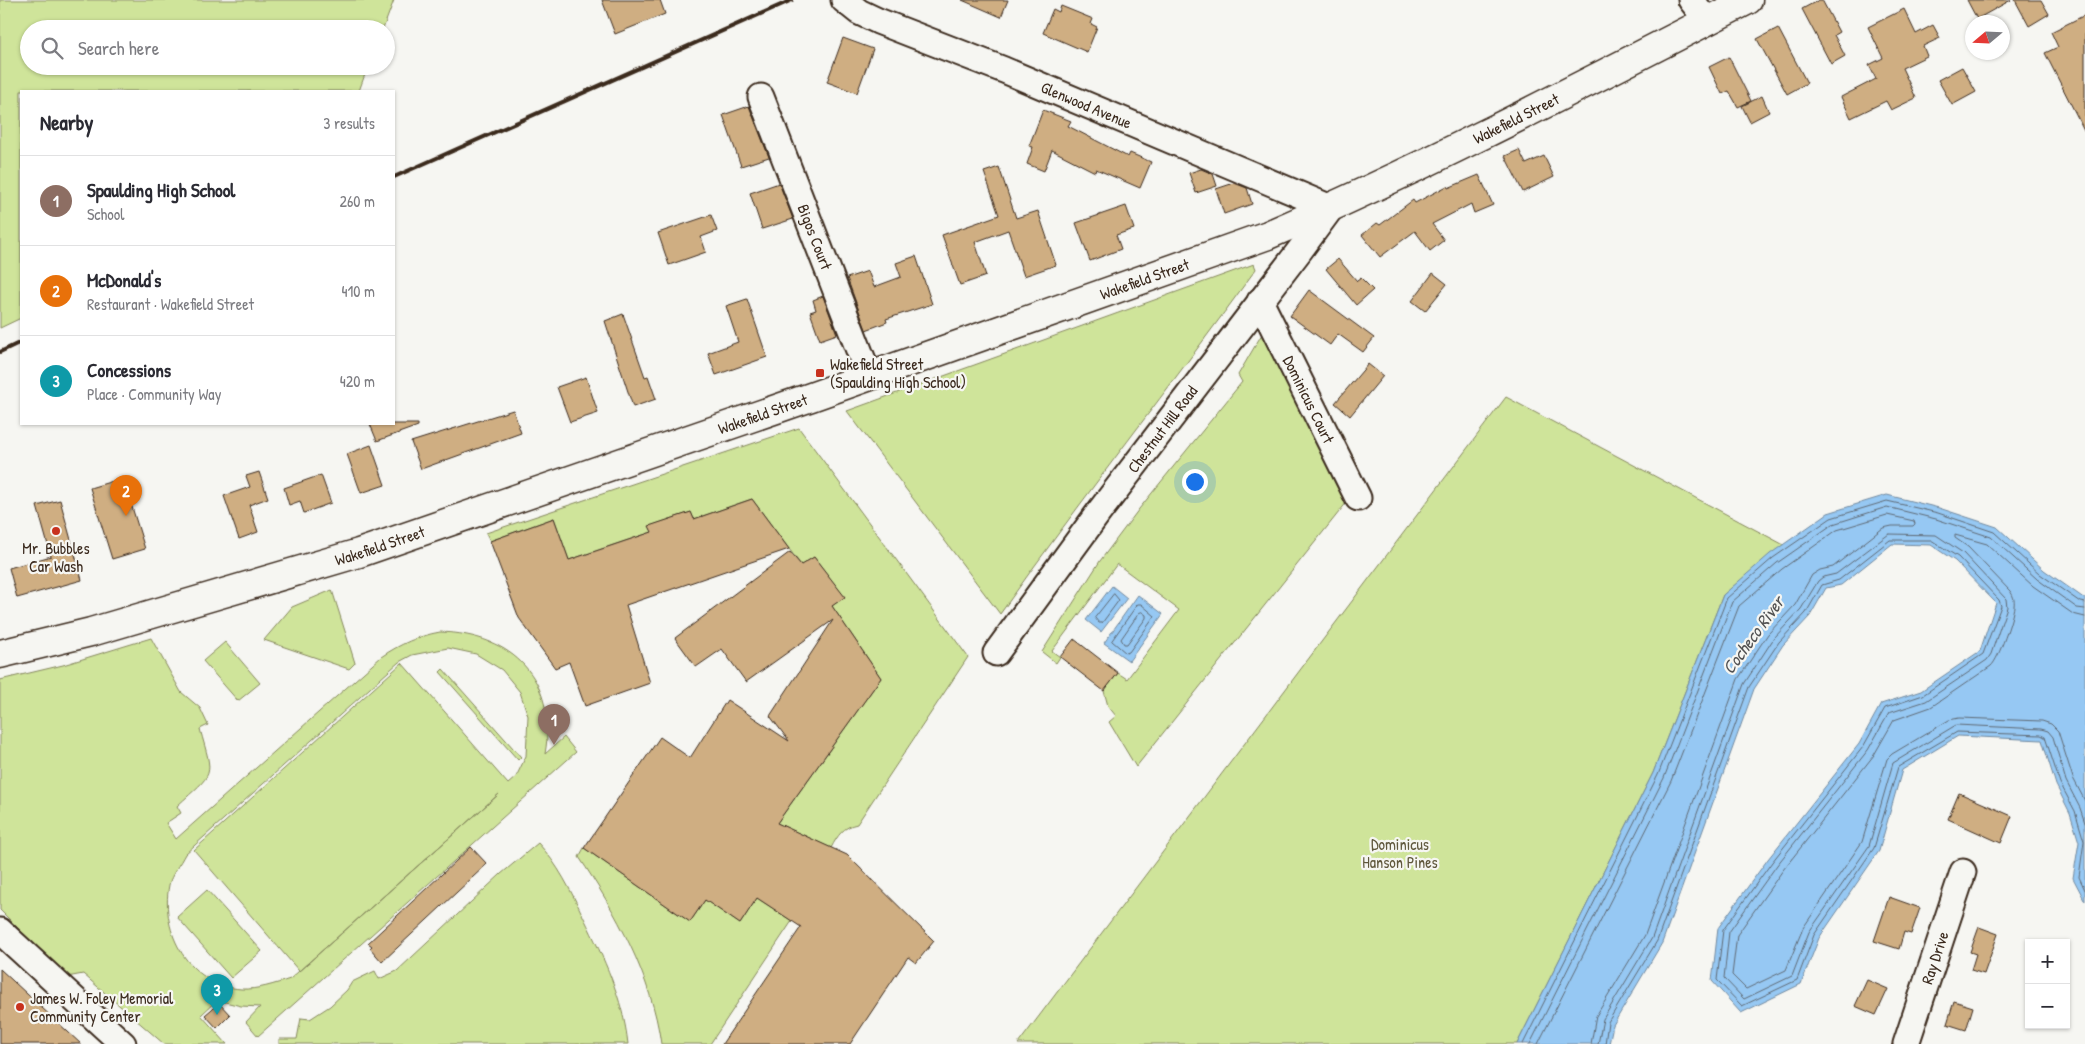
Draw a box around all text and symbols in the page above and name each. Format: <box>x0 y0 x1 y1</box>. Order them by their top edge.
north arrow <box>1965 15 2010 60</box>
search box <box>20 20 395 75</box>
icon: search <box>38 34 66 62</box>
text: Search here <box>78 35 159 61</box>
street label: Glenwood Avenue <box>1038 76 1136 134</box>
street label: Wakefield Street <box>1469 87 1563 149</box>
text: Nearby <box>40 108 93 137</box>
text: 3 results <box>323 112 375 134</box>
text: Spaulding High School <box>87 177 235 203</box>
text: 1 <box>53 190 59 212</box>
text: 260 m <box>339 190 375 212</box>
street label: Bigos Court <box>793 201 838 273</box>
text: School <box>87 203 124 225</box>
street label: Wakefield Street <box>1097 253 1193 305</box>
text: McDonald's <box>87 267 161 293</box>
text: 2 <box>52 280 60 302</box>
text: 410 m <box>341 280 375 302</box>
text: Restaurant · Wakefield Street <box>87 293 254 315</box>
street label: Dominicus Court <box>1278 352 1340 447</box>
place label: Wakefield Street (Spaulding High School) <box>830 353 966 393</box>
text: Concessions <box>87 357 171 383</box>
marker: Wakefield Street (Spaulding High School) <box>814 367 826 379</box>
text: 3 <box>52 370 60 392</box>
text: 420 m <box>340 370 375 392</box>
street label: Chestnut Hill Road <box>1122 381 1202 477</box>
text: Place · Community Way <box>87 383 221 405</box>
street label: Wakefield Street <box>715 388 811 439</box>
your location <box>1182 469 1208 495</box>
pin: 2 <box>110 475 142 516</box>
street label: Wakefield Street <box>332 520 428 571</box>
marker: Mr. Bubbles Car Wash <box>50 525 62 537</box>
place label: Mr. Bubbles Car Wash <box>22 537 90 577</box>
water label: Cocheco River <box>1716 589 1791 679</box>
pin: 1 <box>538 704 570 745</box>
park label: Dominicus Hanson Pines <box>1362 833 1438 873</box>
street label: Ray Drive <box>1916 928 1954 987</box>
map controls <box>2025 939 2070 1029</box>
button: + <box>2025 939 2070 984</box>
pin: 3 <box>201 974 233 1015</box>
button: − <box>2025 984 2070 1029</box>
place label: James W. Foley Memorial Community Center <box>30 987 174 1027</box>
marker: James W. Foley Memorial Community Center <box>14 1001 26 1013</box>

